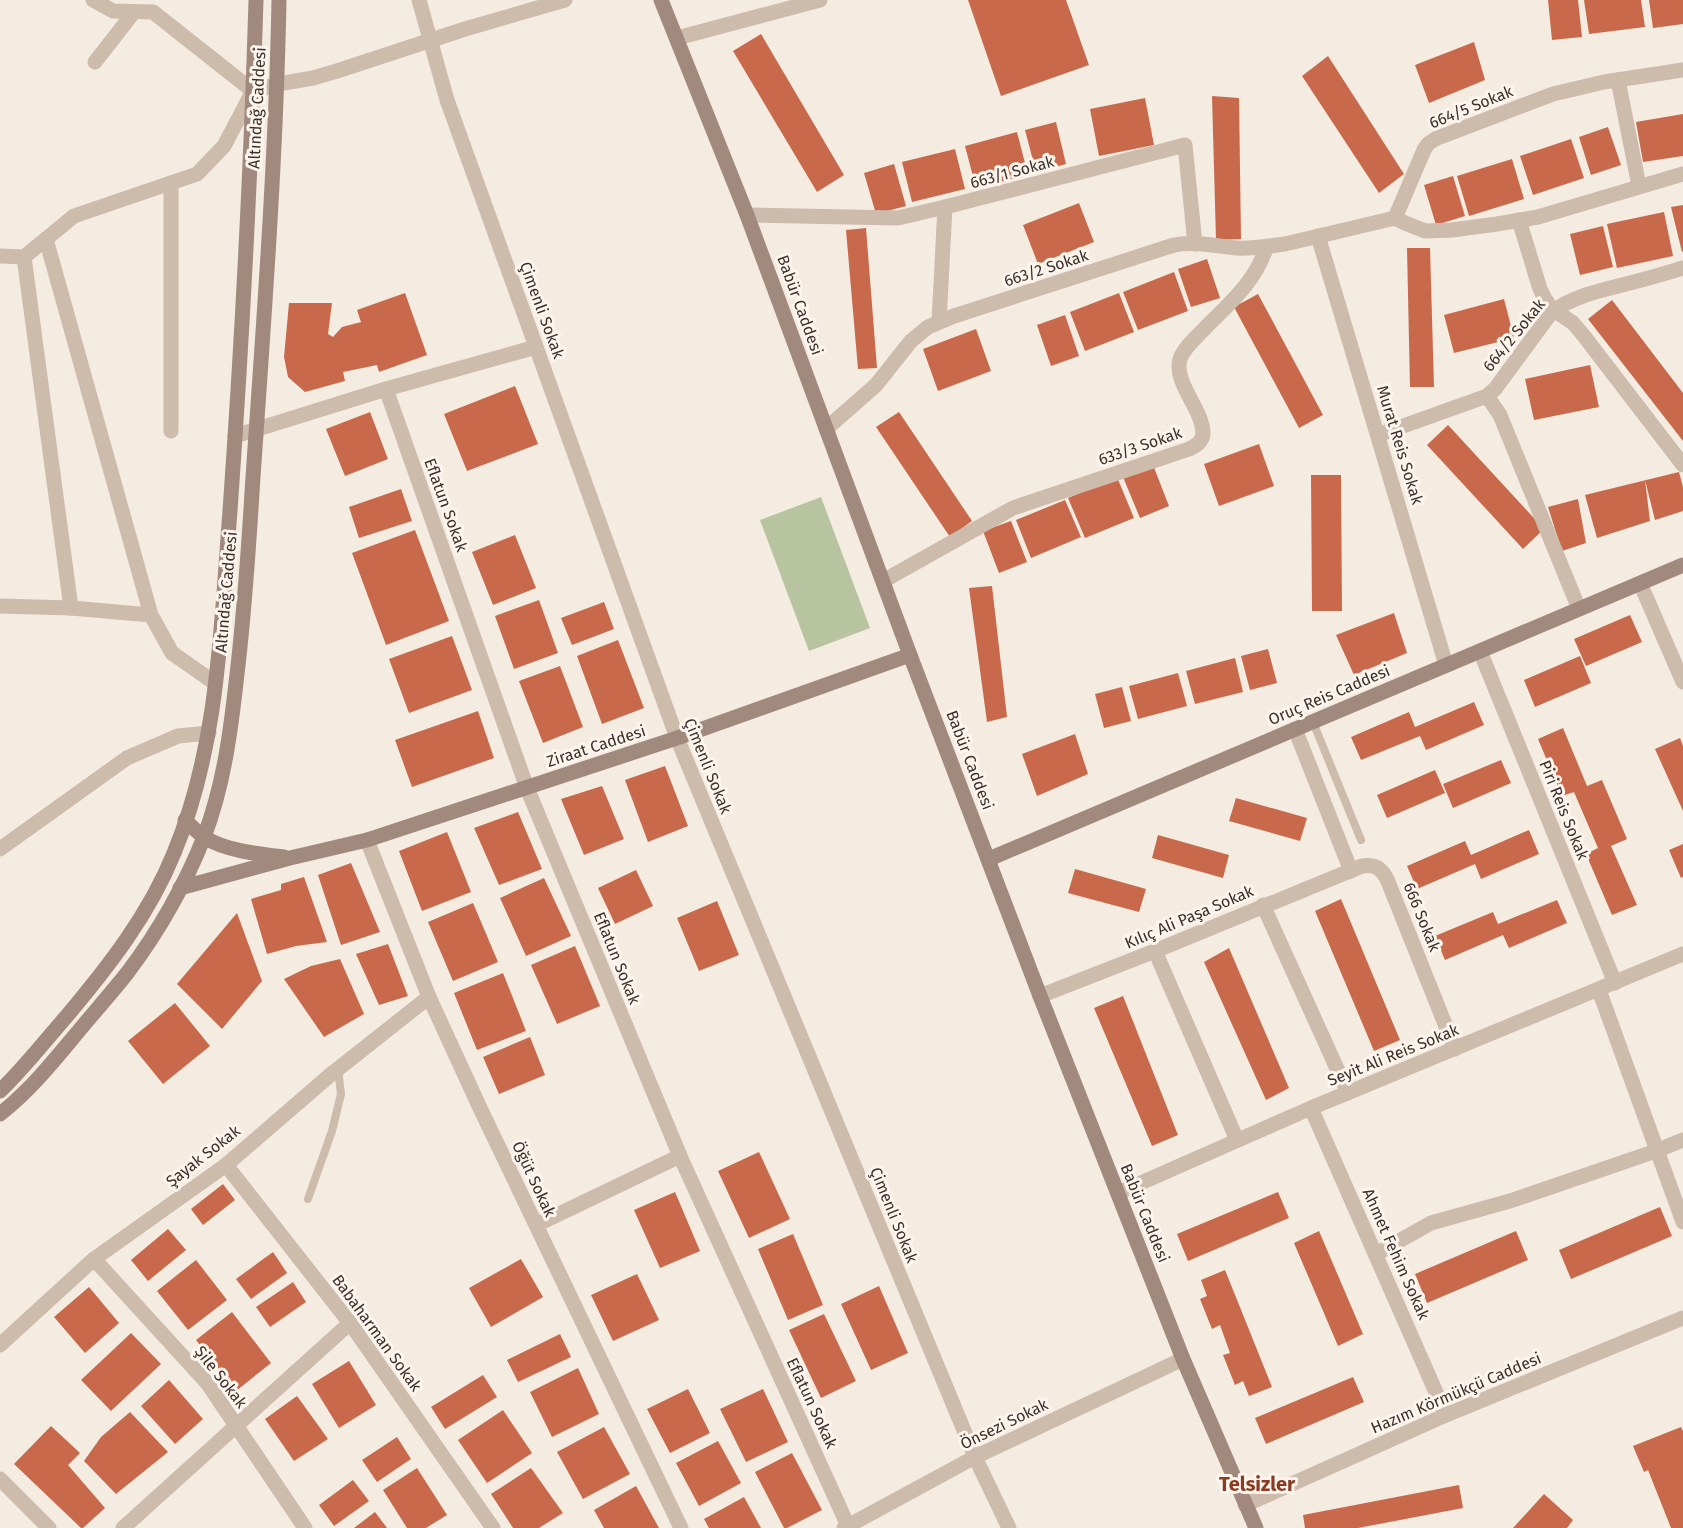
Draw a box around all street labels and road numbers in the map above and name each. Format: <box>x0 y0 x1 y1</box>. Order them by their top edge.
street label: Altındağ Caddesi <box>244 47 270 169</box>
street label: 664/5 Sokak <box>1426 81 1516 132</box>
street label: 663/1 Sokak <box>968 151 1057 192</box>
street label: 663/2 Sokak <box>1002 245 1091 291</box>
street label: Babür Caddesi <box>773 252 827 358</box>
street label: Çimenli Sokak <box>515 259 569 362</box>
street label: 664/2 Sokak <box>1479 294 1550 375</box>
street label: Murat Reis Sokak <box>1373 383 1427 508</box>
street label: 633/3 Sokak <box>1096 423 1185 469</box>
street label: Eflatun Sokak <box>420 456 472 555</box>
street label: Altındağ Caddesi <box>211 531 241 653</box>
street label: Oruç Reis Caddesi <box>1265 661 1393 730</box>
street label: Babür Caddesi <box>942 708 998 812</box>
street label: Çimenli Sokak <box>679 715 736 818</box>
street label: Ziraat Caddesi <box>544 721 648 771</box>
street label: Piri Reis Sokak <box>1535 757 1593 863</box>
street label: 666 Sokak <box>1400 880 1445 955</box>
street label: Kılıç Ali Paşa Sokak <box>1122 881 1257 954</box>
street label: Eflatun Sokak <box>590 909 644 1008</box>
street label: Seyit Ali Reis Sokak <box>1325 1020 1462 1090</box>
street label: Şayak Sokak <box>162 1121 245 1192</box>
street label: Öğüt Sokak <box>508 1138 560 1221</box>
street label: Babür Caddesi <box>1117 1161 1173 1265</box>
street label: Çimenli Sokak <box>865 1164 922 1267</box>
street label: Ahmet Fehim Sokak <box>1358 1185 1434 1323</box>
street label: Babaharman Sokak <box>328 1271 426 1396</box>
street label: Şile Sokak <box>190 1342 252 1413</box>
street label: Hazım Körmükçü Caddesi <box>1368 1348 1544 1438</box>
street label: Eflatun Sokak <box>783 1355 842 1452</box>
street label: Önsezi Sokak <box>957 1394 1052 1453</box>

